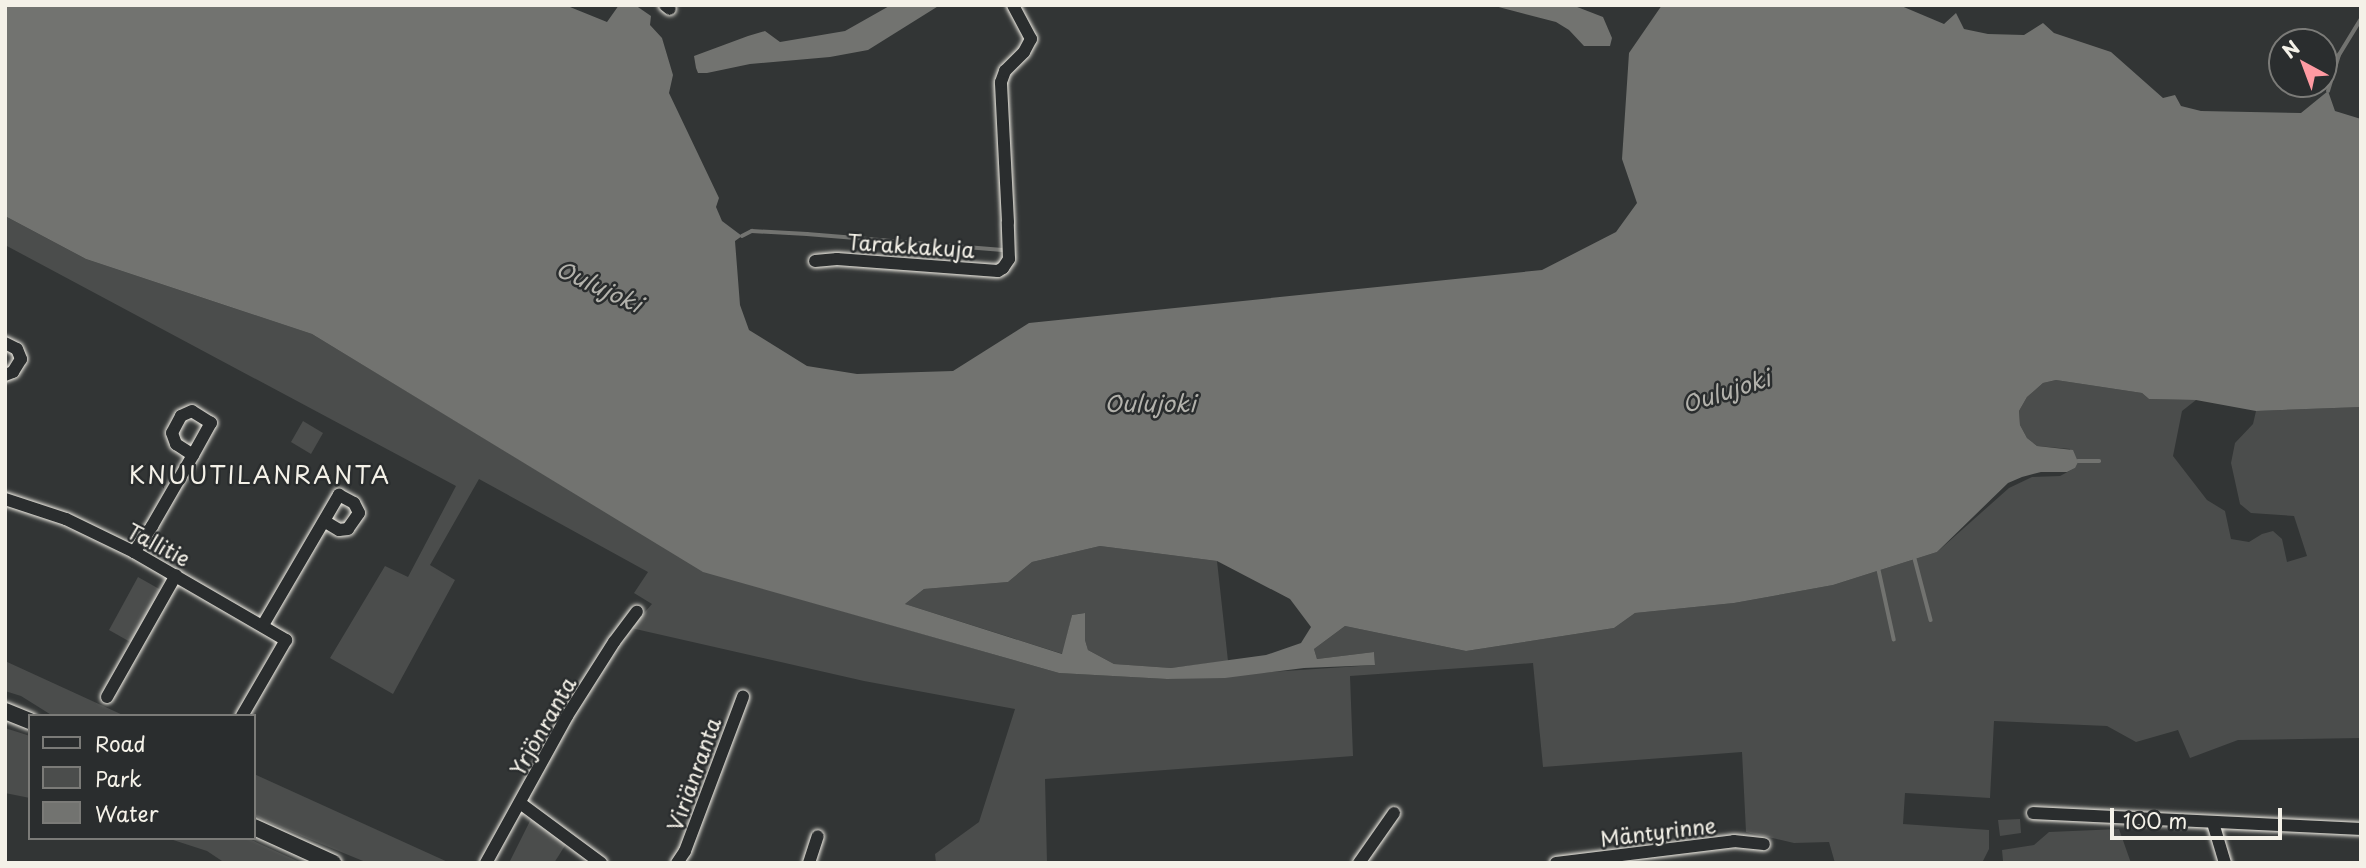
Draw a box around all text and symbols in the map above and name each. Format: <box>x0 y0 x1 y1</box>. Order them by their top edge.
north arrow <box>2268 28 2338 98</box>
text: N <box>2276 33 2305 64</box>
street label: Tarakkakuja <box>847 228 975 262</box>
water label: Oulujoki <box>552 254 646 318</box>
water label: Oulujoki <box>1678 364 1774 418</box>
water label: Oulujoki <box>1104 389 1196 417</box>
district label: KNUUTILANRANTA <box>132 461 388 489</box>
street label: Tallitie <box>123 517 195 571</box>
street label: Yrjönranta <box>504 672 580 780</box>
legend <box>28 714 256 840</box>
street label: Viriänranta <box>661 714 725 834</box>
text: Road <box>95 727 146 759</box>
text: Park <box>95 762 142 794</box>
scale bar <box>2114 794 2286 838</box>
text: Water <box>95 797 158 829</box>
text: 100 m <box>2123 804 2187 836</box>
street label: Mäntyrinne <box>1599 811 1717 851</box>

